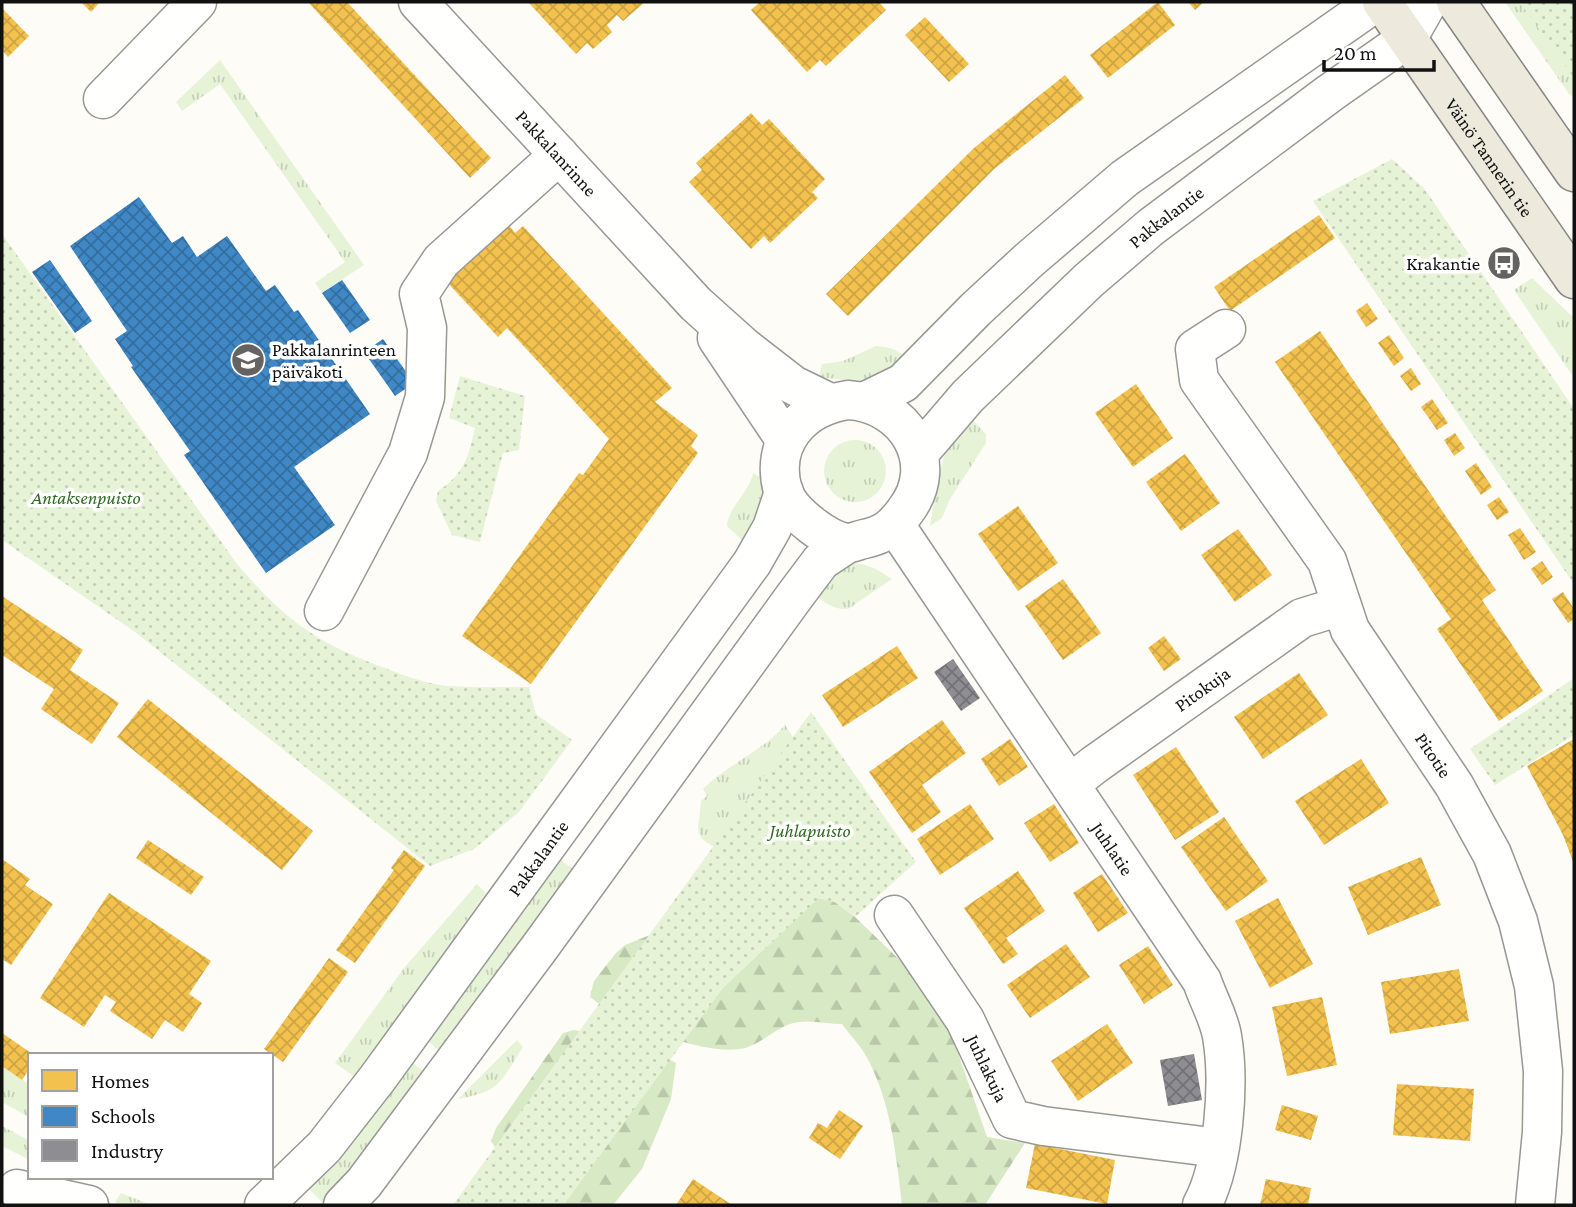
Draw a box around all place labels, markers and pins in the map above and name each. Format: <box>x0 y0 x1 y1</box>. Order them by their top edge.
bus stop icon: Krakantie <box>1485 244 1523 282</box>
place label: Krakantie <box>1406 253 1480 274</box>
place label: Pakkalanrinteen päiväkoti <box>272 339 396 382</box>
school or university icon: Pakkalanrinteen päiväkoti <box>229 341 267 379</box>

